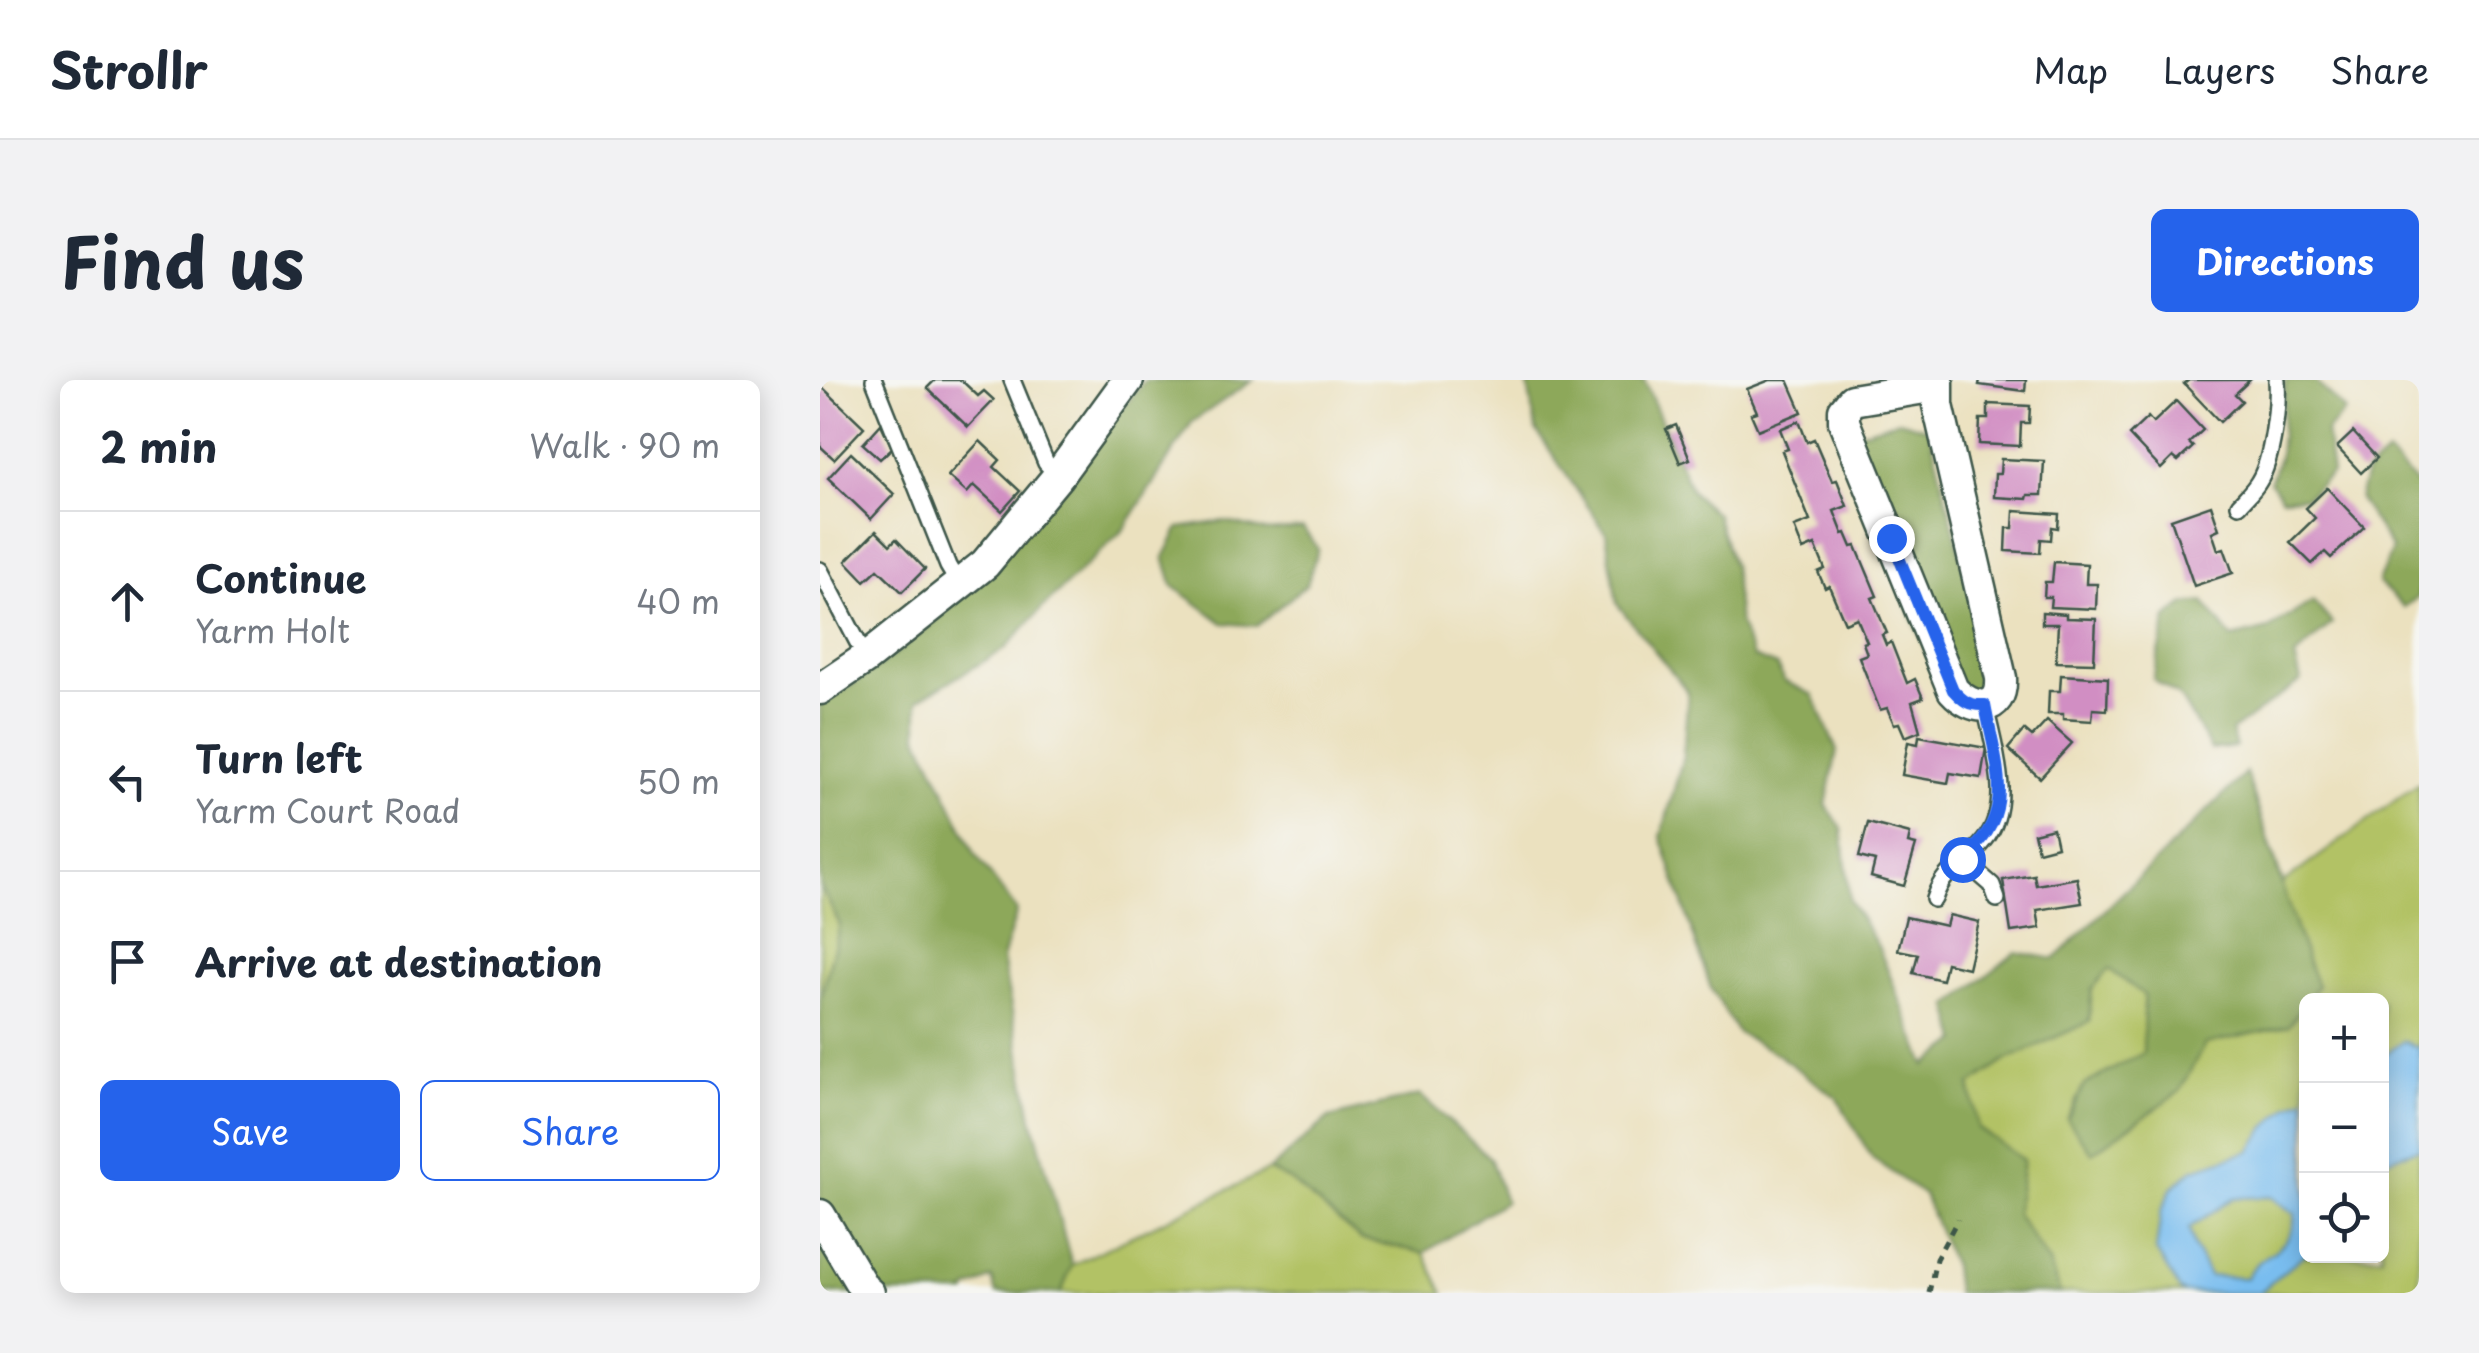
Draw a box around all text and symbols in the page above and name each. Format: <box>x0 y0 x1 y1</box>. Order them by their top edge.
text: Strollr <box>50 33 208 105</box>
text: Map <box>2033 43 2108 96</box>
text: Layers <box>2163 43 2275 96</box>
text: Share <box>2330 43 2429 96</box>
text: Find us <box>60 207 305 313</box>
button: Directions <box>2151 209 2419 312</box>
text: 2 min <box>100 414 217 477</box>
text: Walk · 90 m <box>529 421 720 469</box>
route end <box>1869 516 1915 562</box>
text: Continue <box>195 549 366 606</box>
icon: ahead <box>100 574 155 629</box>
text: 40 m <box>636 577 720 625</box>
text: Yarm Holt <box>195 606 350 654</box>
text: Turn left <box>195 729 363 786</box>
icon: left <box>100 754 155 809</box>
text: 50 m <box>637 757 720 805</box>
text: Yarm Court Road <box>195 786 460 834</box>
route start <box>1940 837 1986 883</box>
text: Arrive at destination <box>195 933 603 990</box>
icon: arrive <box>100 934 155 989</box>
map controls <box>2299 993 2389 1263</box>
button: + <box>2299 993 2389 1083</box>
button: Save <box>100 1080 400 1181</box>
button: Share <box>420 1080 720 1181</box>
button: − <box>2299 1083 2389 1173</box>
button: locate <box>2299 1173 2389 1263</box>

